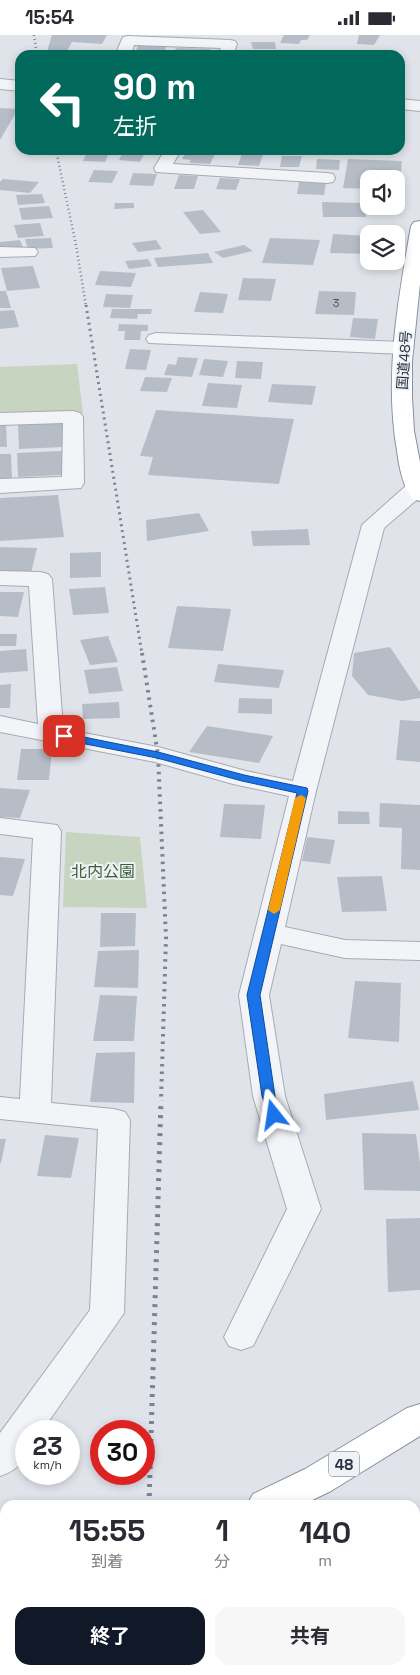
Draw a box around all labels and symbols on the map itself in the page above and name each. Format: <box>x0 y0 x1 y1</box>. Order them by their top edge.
house number: 3 <box>333 296 340 310</box>
street label: 国道48号 <box>393 330 415 390</box>
pin <box>43 715 85 757</box>
park label: 北内公園 <box>71 861 135 882</box>
position arrow <box>247 1088 299 1140</box>
speed limit sign: 30 <box>90 1420 155 1485</box>
road number: 48 <box>329 1451 359 1477</box>

